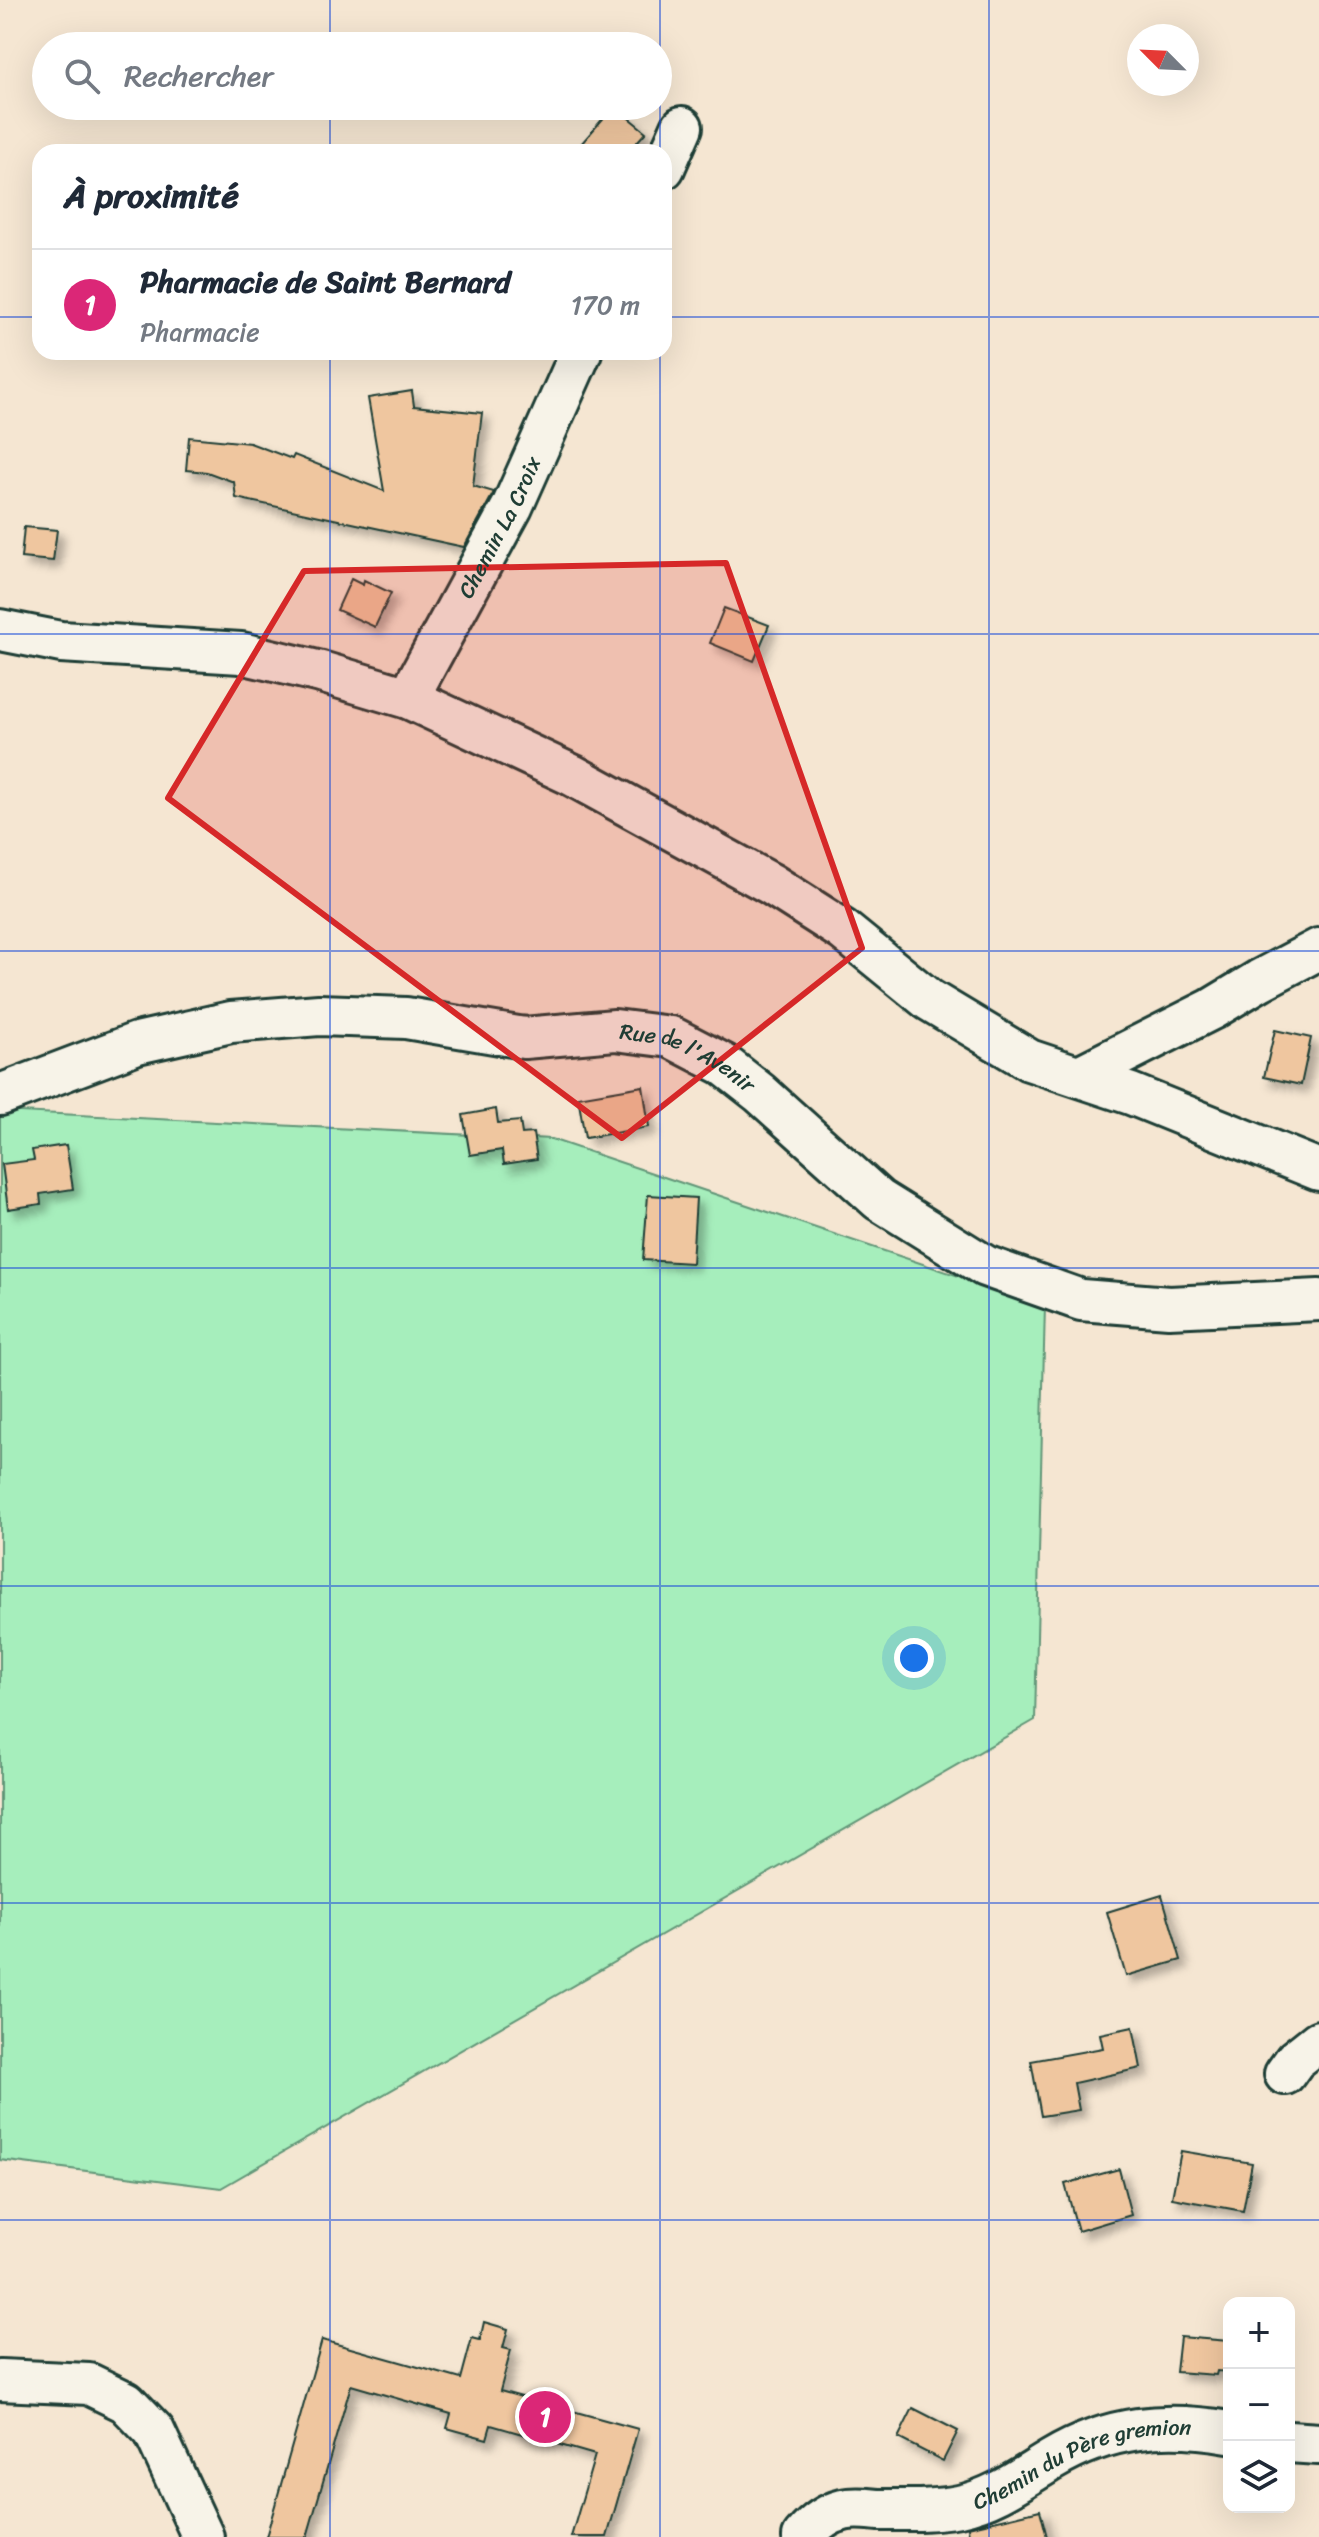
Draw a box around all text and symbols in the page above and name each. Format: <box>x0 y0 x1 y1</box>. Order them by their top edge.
north arrow <box>1127 24 1199 96</box>
search box <box>32 32 672 120</box>
text: Rechercher <box>124 49 274 103</box>
icon: search <box>60 54 104 98</box>
text: À proximité <box>64 166 239 226</box>
text: Pharmacie de Saint Bernard <box>140 255 511 309</box>
text: 1 <box>84 282 96 328</box>
text: 170 m <box>571 282 640 328</box>
text: Pharmacie <box>140 309 260 355</box>
street label: Chemin La Croix <box>446 449 552 605</box>
street label: Rue de l'Avenir <box>617 1011 766 1104</box>
your location <box>894 1638 934 1678</box>
map controls <box>1223 2297 1295 2513</box>
button: + <box>1223 2297 1295 2369</box>
button: − <box>1223 2369 1295 2441</box>
pin: 1 <box>519 2387 571 2447</box>
street label: Chemin du Père gremion <box>967 2407 1192 2521</box>
button: layers <box>1223 2441 1295 2513</box>

